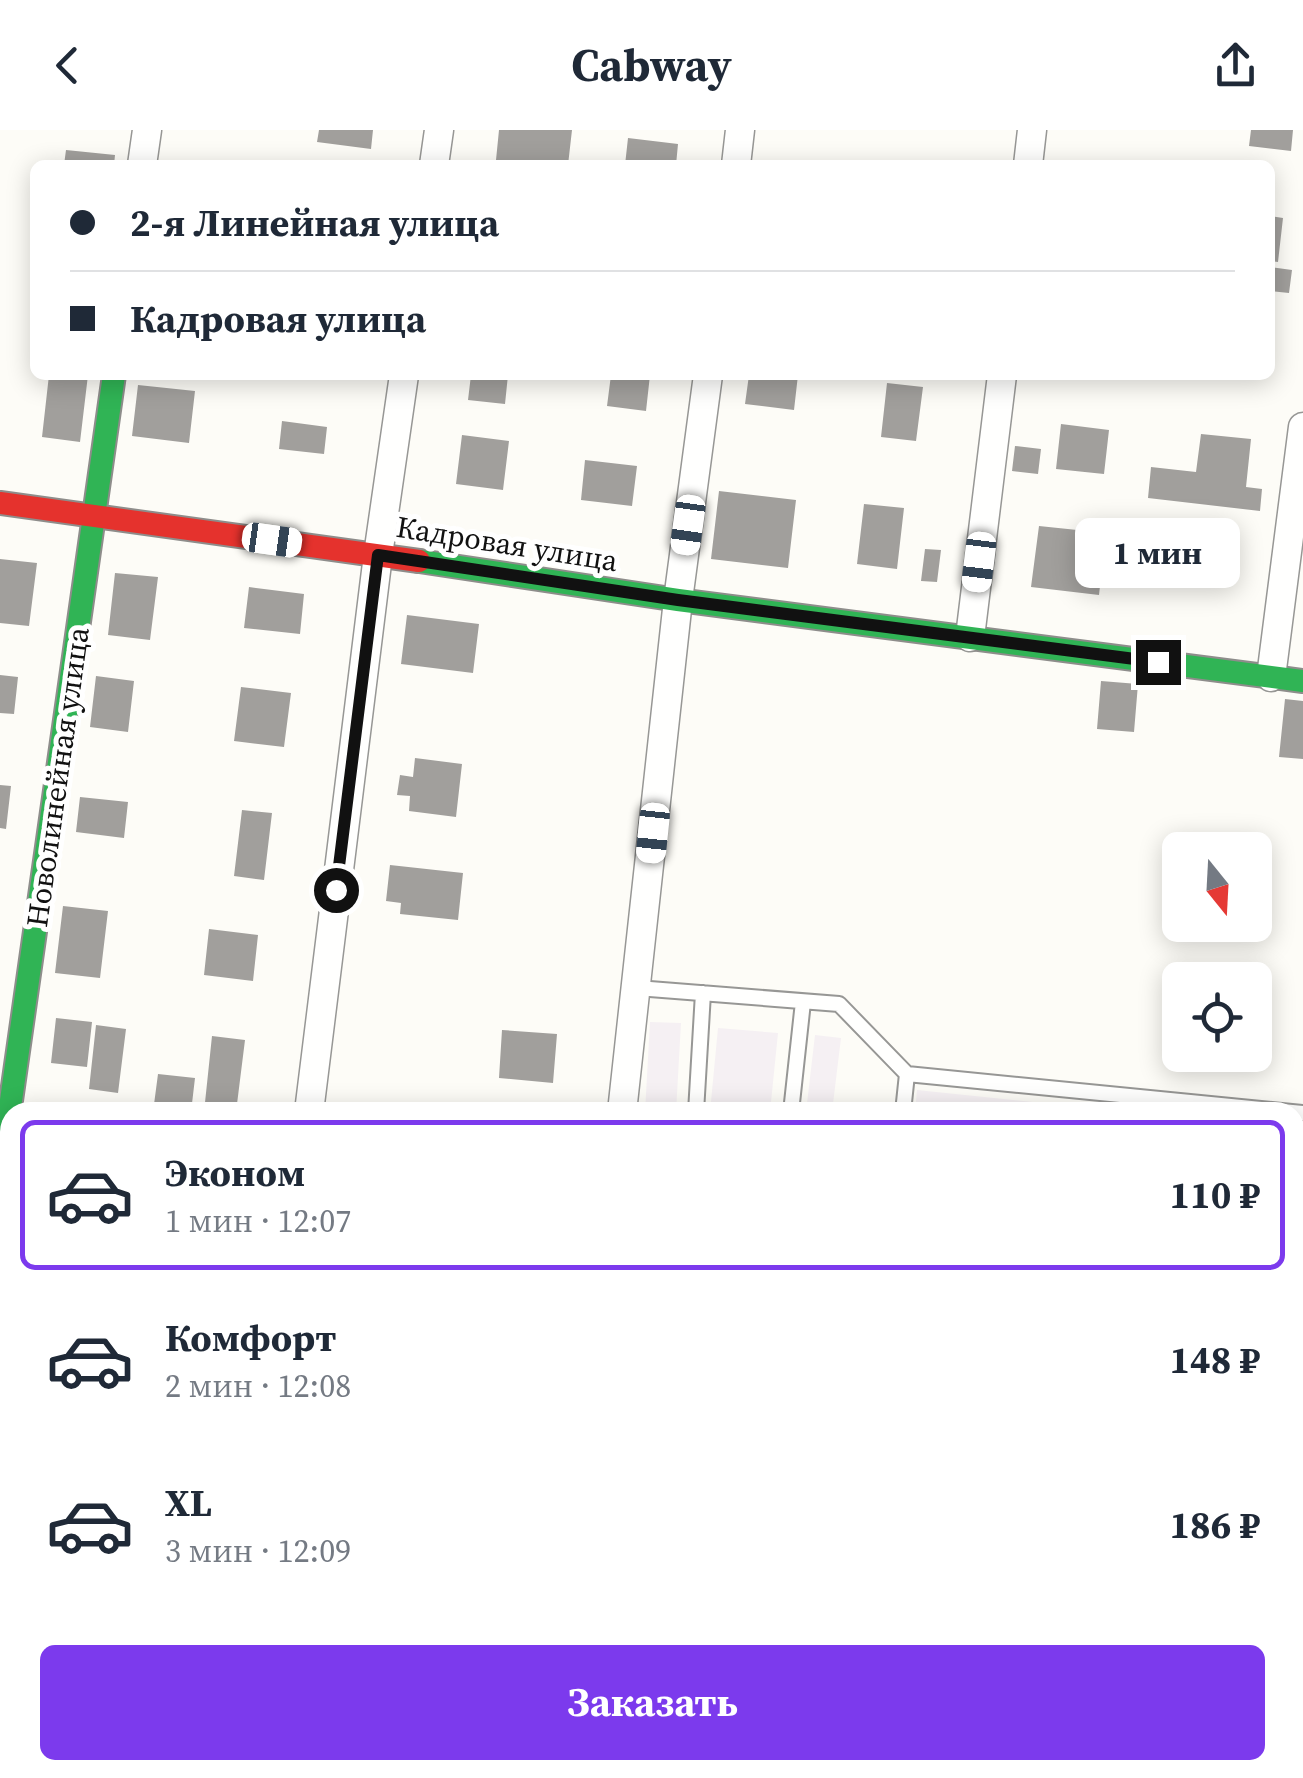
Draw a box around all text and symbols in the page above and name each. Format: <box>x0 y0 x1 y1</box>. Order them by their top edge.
text: Cabway <box>571 34 732 96</box>
icon: back <box>40 38 95 93</box>
icon: share <box>1208 38 1263 93</box>
text: 2-я Линейная улица <box>130 197 499 249</box>
text: Кадровая улица <box>130 293 426 345</box>
car <box>669 493 707 557</box>
street label: Кадровая улица <box>393 506 621 581</box>
callout: 1 мин <box>1076 517 1240 587</box>
car <box>240 521 304 559</box>
car <box>960 530 998 594</box>
text: 1 мин <box>1113 531 1202 575</box>
street label: Новолинейная улица <box>16 624 99 930</box>
route end <box>1136 640 1181 685</box>
car <box>635 802 671 864</box>
north arrow <box>1162 832 1272 942</box>
map controls <box>1162 832 1272 1072</box>
route start <box>314 868 359 913</box>
button: locate <box>1162 962 1272 1072</box>
text: Эконом <box>165 1147 305 1199</box>
icon: car <box>45 1150 135 1240</box>
text: 110 ₽ <box>1169 1169 1260 1221</box>
text: 1 мин · 12:07 <box>165 1199 351 1243</box>
text: Комфорт <box>165 1312 336 1364</box>
icon: car <box>45 1315 135 1405</box>
text: 148 ₽ <box>1169 1334 1260 1386</box>
text: 2 мин · 12:08 <box>165 1364 351 1408</box>
text: XL <box>165 1477 212 1529</box>
icon: car <box>45 1480 135 1570</box>
text: 186 ₽ <box>1169 1499 1260 1551</box>
text: 3 мин · 12:09 <box>165 1529 351 1573</box>
button: Заказать <box>40 1645 1265 1760</box>

